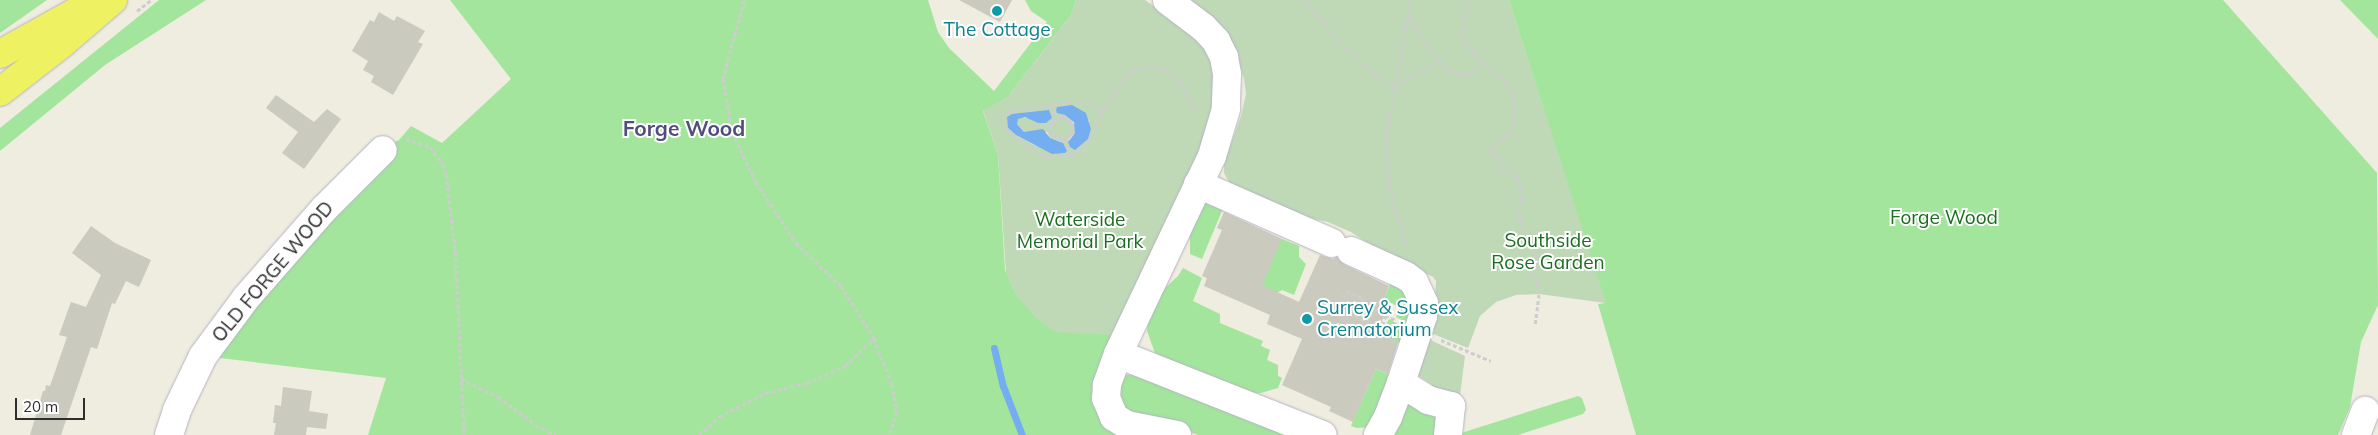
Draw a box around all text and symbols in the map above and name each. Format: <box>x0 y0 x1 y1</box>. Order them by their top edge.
marker: The Cottage <box>991 5 1003 17</box>
place label: The Cottage <box>943 19 1051 41</box>
district label: Forge Wood <box>623 115 745 141</box>
street label: OLD FORGE WOOD <box>208 197 338 347</box>
park label: Forge Wood <box>1890 207 1998 229</box>
park label: Waterside Memorial Park <box>1017 209 1143 253</box>
park label: Southside Rose Garden <box>1491 230 1605 274</box>
place label: Surrey & Sussex Crematorium <box>1317 297 1459 341</box>
marker: Surrey & Sussex Crematorium <box>1301 313 1313 325</box>
scale bar <box>18 388 88 420</box>
text: 20 m <box>23 397 58 416</box>

